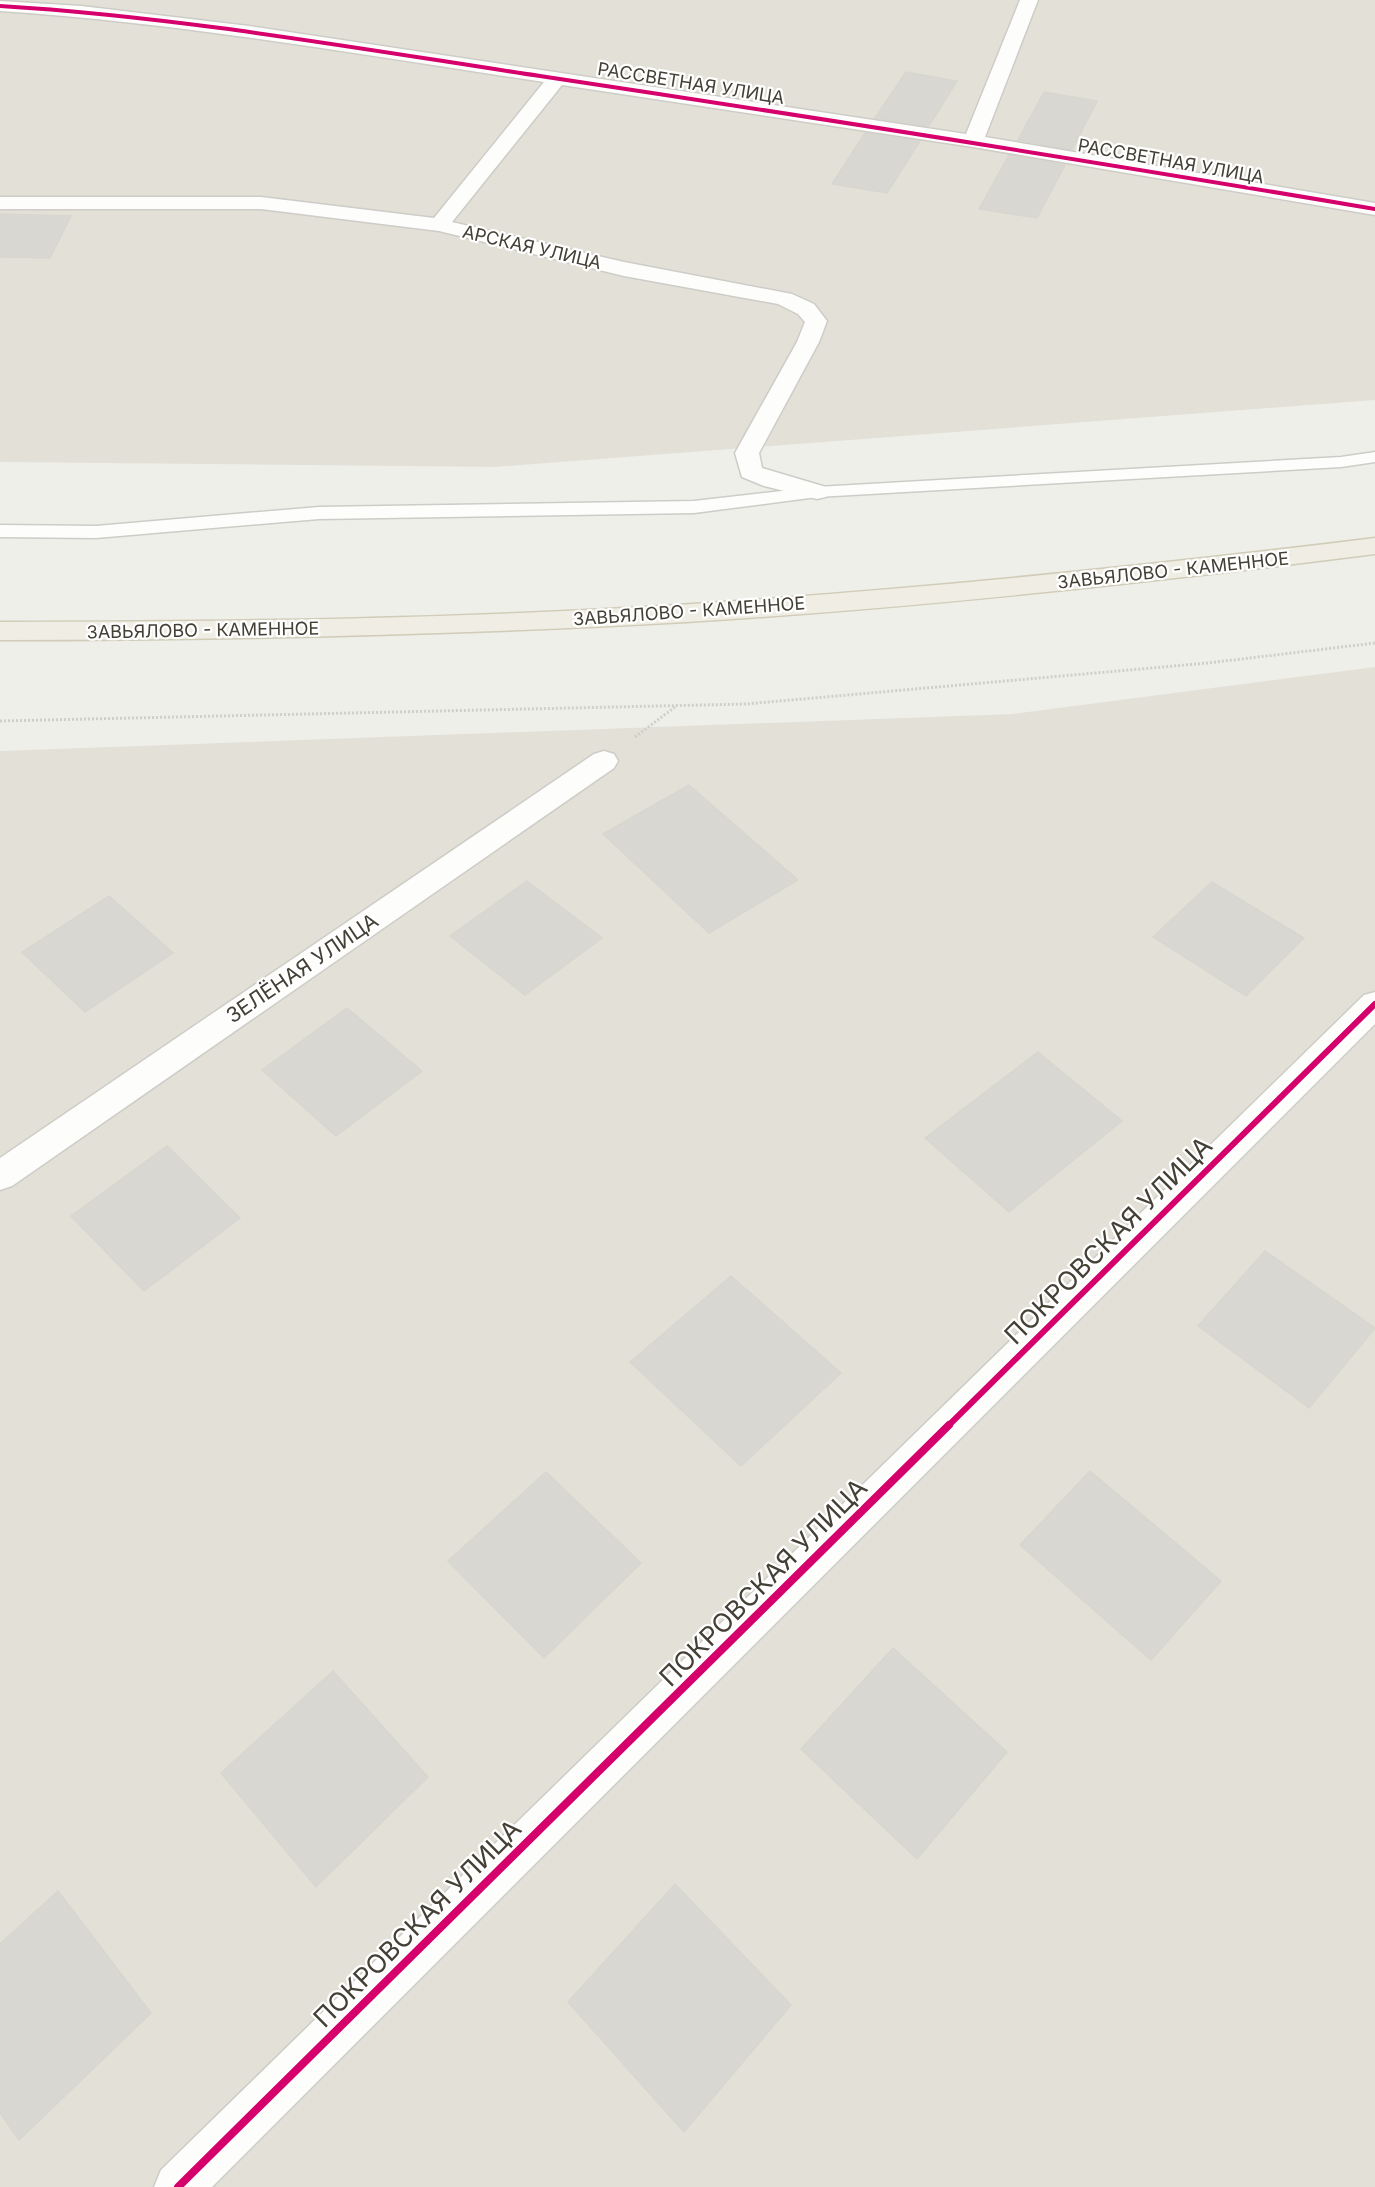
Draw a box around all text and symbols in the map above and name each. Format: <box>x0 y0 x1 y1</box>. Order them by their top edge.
street label: РАССВЕТНАЯ УЛИЦА <box>596 58 786 108</box>
street label: РАССВЕТНАЯ УЛИЦА <box>1076 134 1266 188</box>
street label: АРСКАЯ УЛИЦА <box>460 221 604 273</box>
street label: ЗАВЬЯЛОВО - КАМЕННОЕ <box>1056 547 1290 593</box>
street label: ЗАВЬЯЛОВО - КАМЕННОЕ <box>572 592 806 630</box>
street label: ЗАВЬЯЛОВО - КАМЕННОЕ <box>86 617 320 643</box>
street label: ЗЕЛЁНАЯ УЛИЦА <box>221 907 383 1028</box>
street label: ПОКРОВСКАЯ УЛИЦА <box>998 1130 1218 1350</box>
street label: ПОКРОВСКАЯ УЛИЦА <box>653 1472 873 1692</box>
street label: ПОКРОВСКАЯ УЛИЦА <box>307 1813 527 2033</box>

